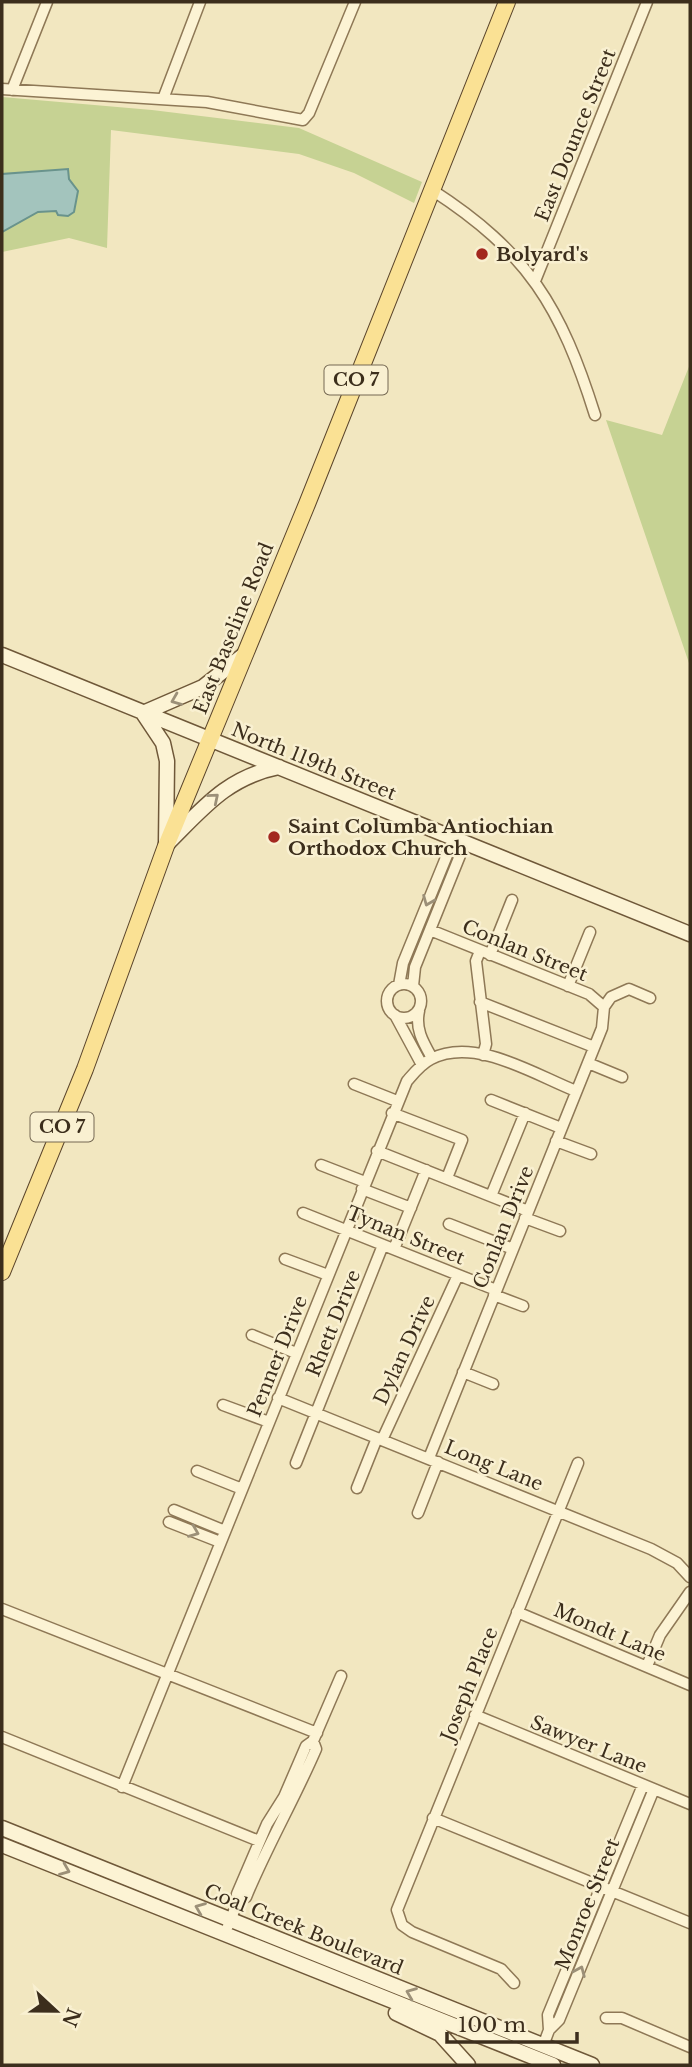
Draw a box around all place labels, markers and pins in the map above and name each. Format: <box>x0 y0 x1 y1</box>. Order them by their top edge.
place label: Bolyard's <box>496 243 588 266</box>
marker: Bolyard's <box>474 246 490 262</box>
place label: Saint Columba Antiochian Orthodox Church <box>288 815 554 860</box>
marker: Saint Columba Antiochian Orthodox Church <box>266 829 282 845</box>

